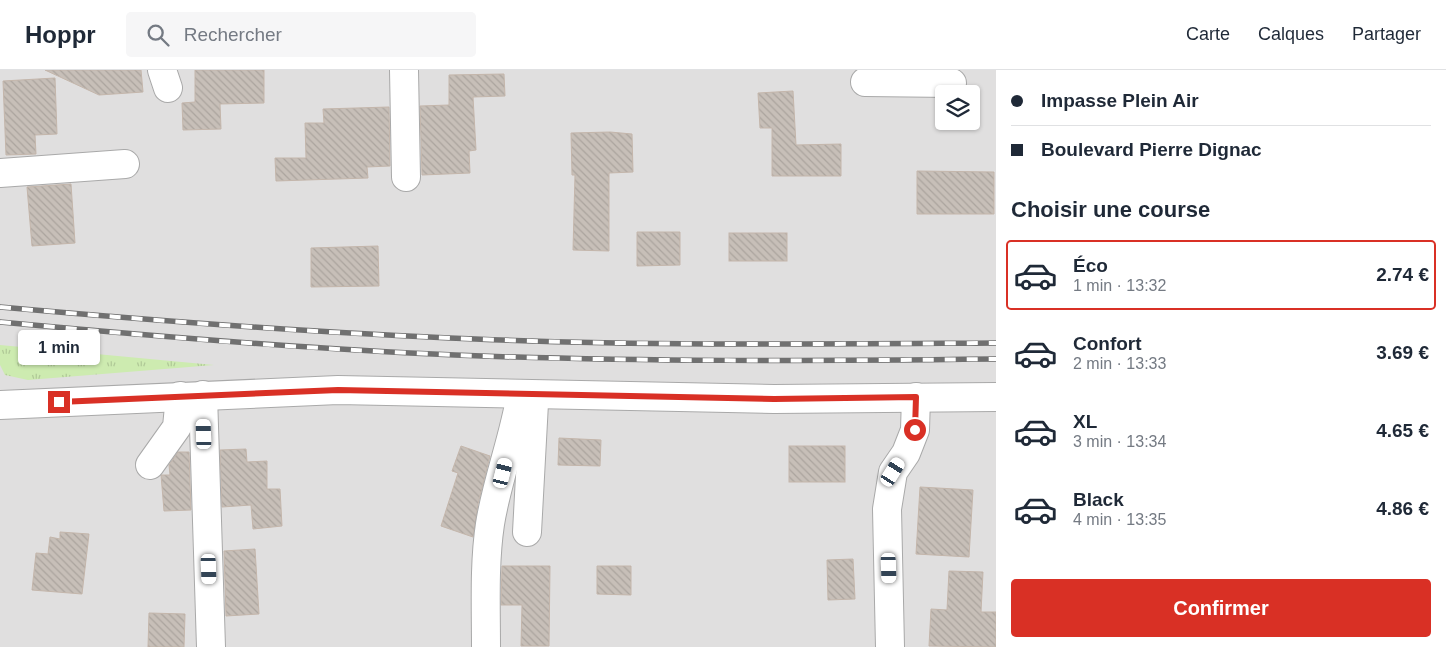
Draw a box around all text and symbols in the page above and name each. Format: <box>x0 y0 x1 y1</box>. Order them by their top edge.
search box <box>126 12 476 57</box>
text: Hoppr <box>25 21 96 48</box>
icon: search <box>144 21 172 49</box>
text: Rechercher <box>184 24 282 45</box>
text: Carte <box>1186 24 1230 44</box>
text: Calques <box>1258 24 1324 44</box>
text: Partager <box>1352 24 1421 44</box>
map controls <box>935 85 980 130</box>
button: layers <box>935 85 980 130</box>
text: Impasse Plein Air <box>1041 90 1199 111</box>
text: Boulevard Pierre Dignac <box>1041 139 1262 160</box>
text: Choisir une course <box>1011 197 1210 222</box>
icon: car <box>1013 253 1058 298</box>
text: Éco <box>1073 255 1108 276</box>
text: 2.74 € <box>1376 264 1429 285</box>
text: 1 min · 13:32 <box>1073 277 1166 294</box>
callout: 1 min <box>18 330 100 364</box>
icon: car <box>1013 331 1058 376</box>
text: Confort <box>1073 333 1142 354</box>
text: 1 min <box>38 339 80 356</box>
text: 3.69 € <box>1376 342 1429 363</box>
text: 2 min · 13:33 <box>1073 355 1166 372</box>
route end <box>48 391 70 413</box>
icon: car <box>1013 409 1058 454</box>
text: XL <box>1073 411 1097 432</box>
car <box>195 419 212 449</box>
route start <box>904 419 926 441</box>
text: 4.65 € <box>1376 420 1429 441</box>
text: 3 min · 13:34 <box>1073 433 1166 450</box>
car <box>878 455 907 489</box>
car <box>492 457 513 489</box>
icon: car <box>1013 487 1058 532</box>
text: Black <box>1073 489 1124 510</box>
text: 4.86 € <box>1376 498 1429 519</box>
text: 4 min · 13:35 <box>1073 511 1166 528</box>
car <box>880 553 897 583</box>
car <box>200 554 217 584</box>
button: Confirmer <box>1011 579 1431 637</box>

